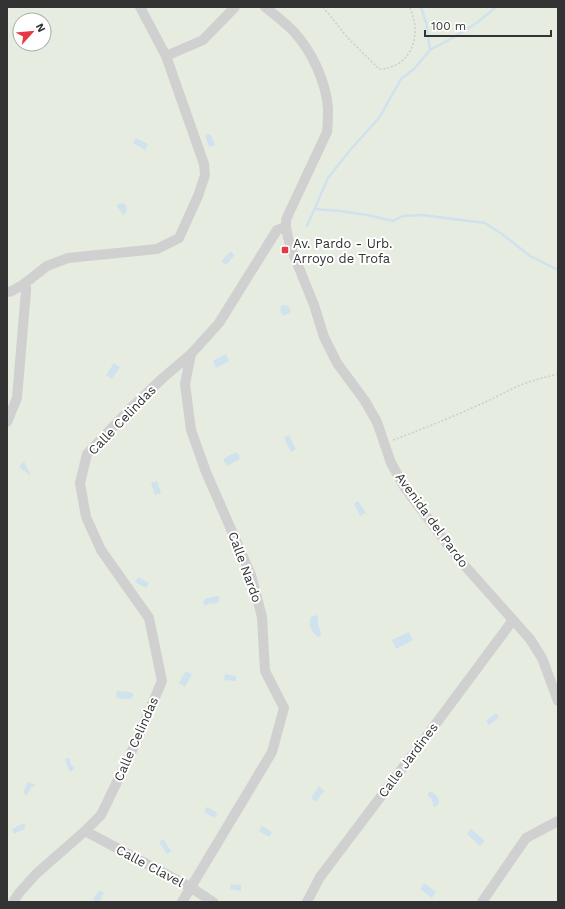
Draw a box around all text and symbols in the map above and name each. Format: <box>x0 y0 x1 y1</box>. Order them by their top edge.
north arrow <box>12 12 52 52</box>
scale bar <box>425 12 551 38</box>
text: 100 m <box>431 19 466 33</box>
text: N <box>33 21 48 34</box>
place label: Av. Pardo - Urb. Arroyo de Trofa <box>293 236 392 266</box>
marker: Av. Pardo - Urb. Arroyo de Trofa <box>280 245 290 255</box>
street label: Calle Celindas <box>85 382 159 458</box>
street label: Avenida del Pardo <box>393 470 472 570</box>
street label: Calle Nardo <box>225 530 265 605</box>
street label: Calle Celindas <box>111 695 161 783</box>
street label: Calle Jardines <box>375 720 441 800</box>
street label: Calle Clavel <box>114 842 186 890</box>

